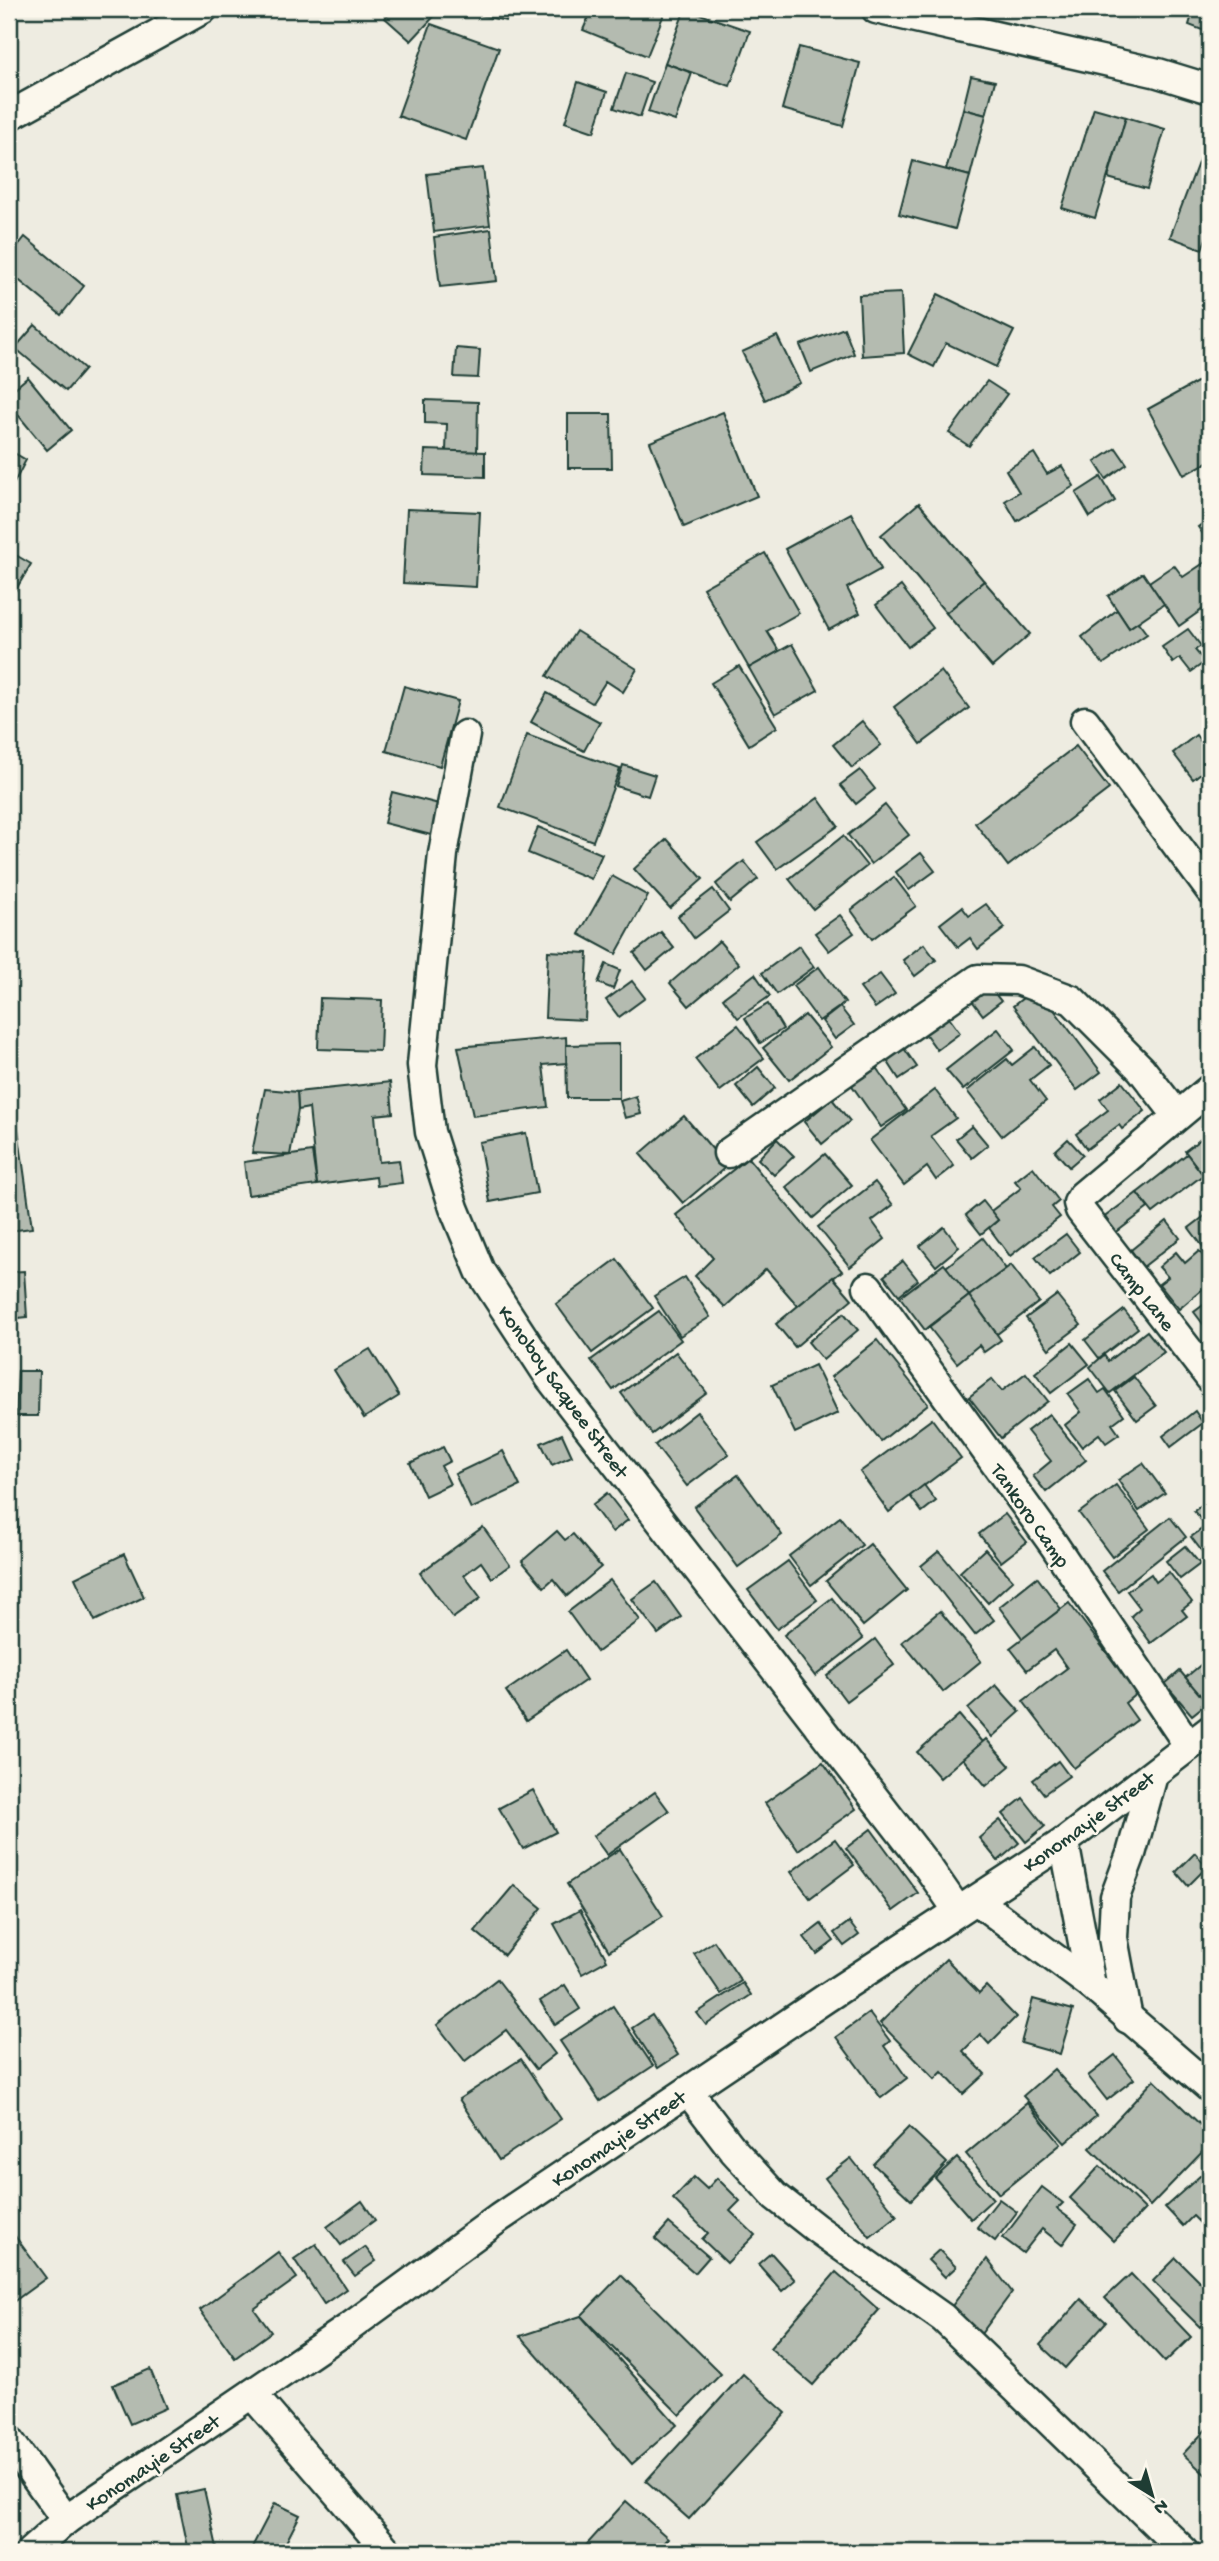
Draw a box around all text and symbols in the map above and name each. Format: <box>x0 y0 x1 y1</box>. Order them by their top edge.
street label: Camp Lane <box>1102 1249 1180 1339</box>
street label: Konoboy Saquee Street <box>490 1302 634 1486</box>
street label: Tankoro Camp <box>982 1459 1074 1575</box>
street label: Konomayie Street <box>1019 1766 1163 1880</box>
street label: Konomayie Street <box>548 2085 694 2195</box>
street label: Konomayie Street <box>82 2409 228 2519</box>
north arrow <box>1118 2460 1188 2530</box>
text: N <box>1148 2493 1172 2519</box>

